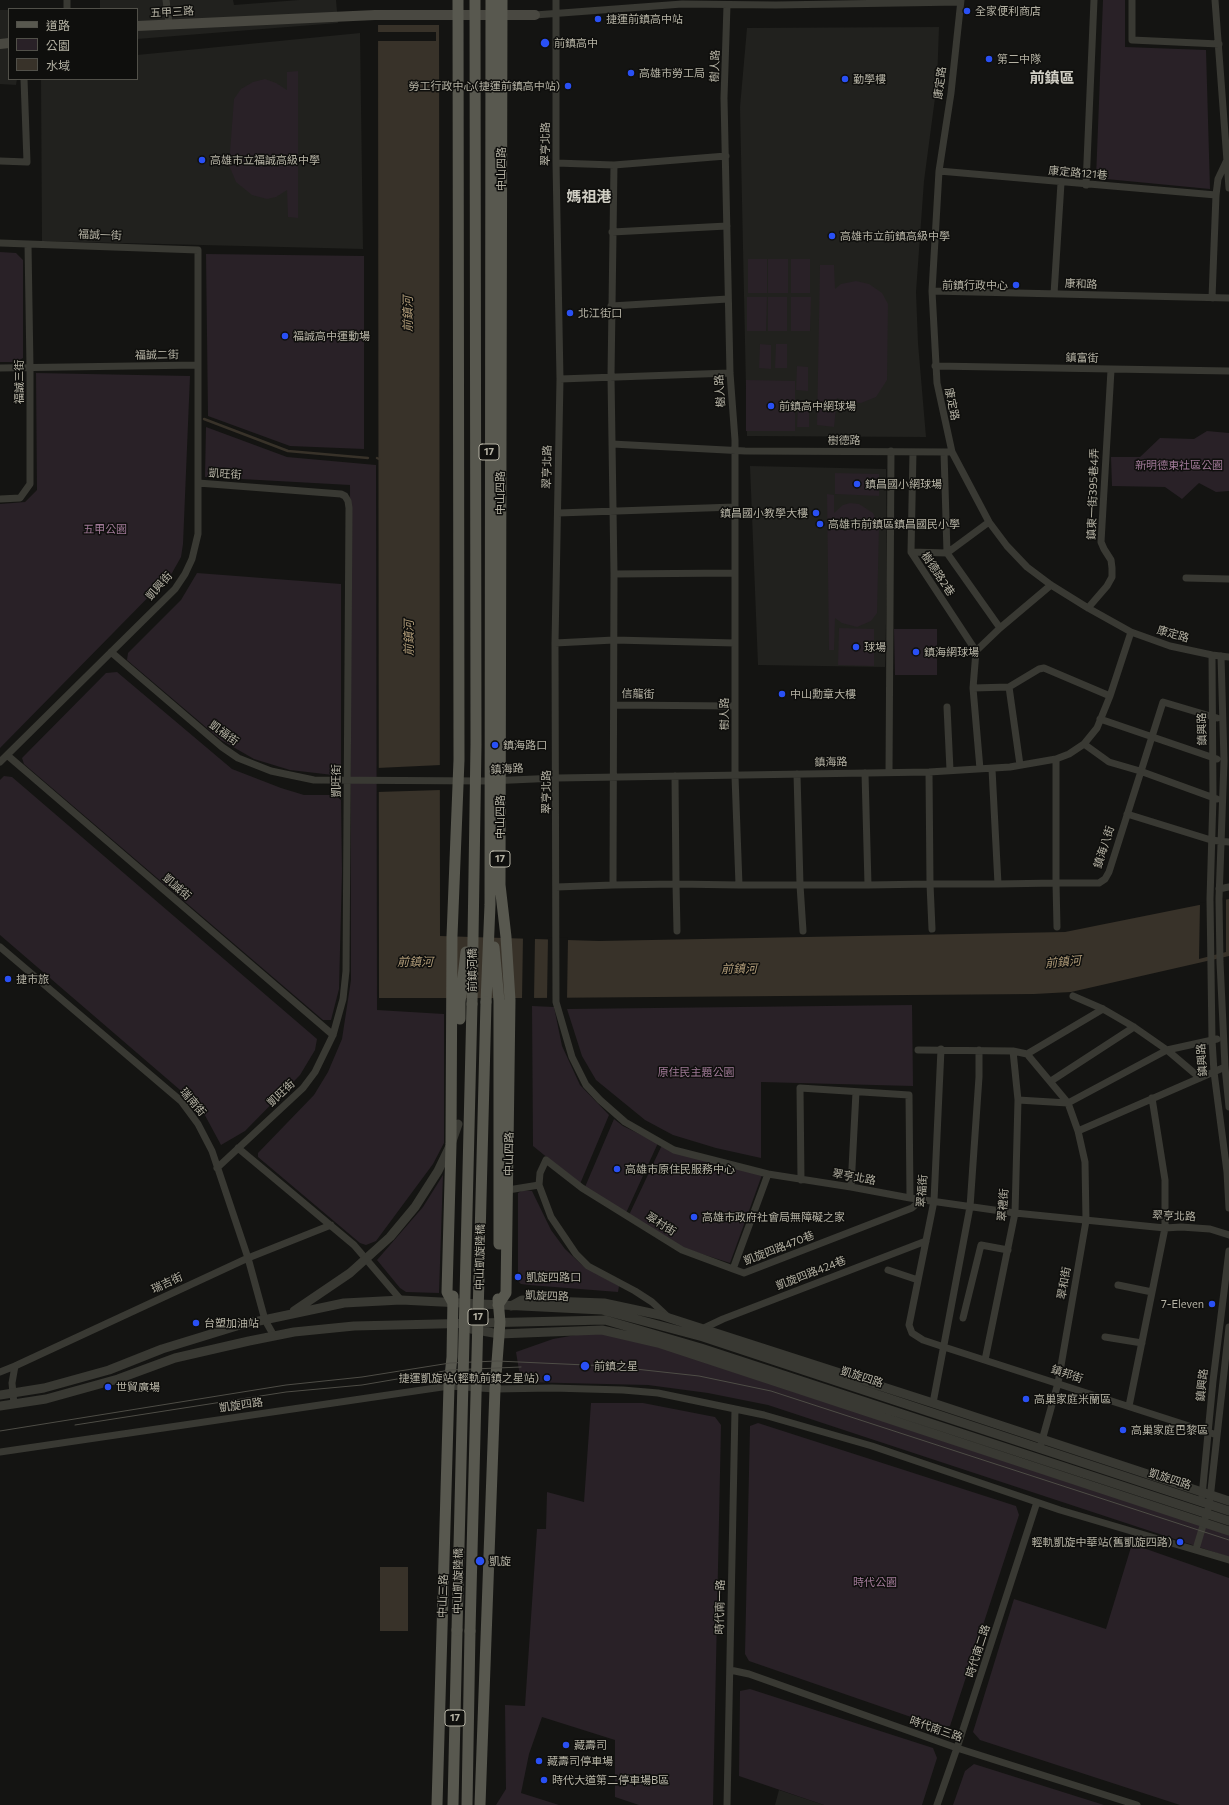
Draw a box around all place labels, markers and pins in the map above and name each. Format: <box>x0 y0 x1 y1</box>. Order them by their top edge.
place label: 全家便利商店 <box>975 4 1041 18</box>
marker: 全家便利商店 <box>962 6 972 16</box>
place label: 捷運前鎮高中站 <box>606 12 683 26</box>
marker: 捷運前鎮高中站 <box>593 14 603 24</box>
place label: 前鎮高中 <box>554 36 598 50</box>
marker: 前鎮高中 <box>539 37 551 49</box>
place label: 第二中隊 <box>997 52 1041 66</box>
marker: 第二中隊 <box>984 54 994 64</box>
place label: 高雄市勞工局 <box>639 66 705 80</box>
marker: 高雄市勞工局 <box>626 68 636 78</box>
place label: 勤學樓 <box>853 72 886 86</box>
marker: 勤學樓 <box>840 74 850 84</box>
place label: 勞工行政中心(捷運前鎮高中站) <box>409 79 560 93</box>
marker: 勞工行政中心(捷運前鎮高中站) <box>563 81 573 91</box>
place label: 高雄市立福誠高級中學 <box>210 153 320 167</box>
marker: 高雄市立福誠高級中學 <box>197 155 207 165</box>
place label: 高雄市立前鎮高級中學 <box>840 229 950 243</box>
marker: 高雄市立前鎮高級中學 <box>827 231 837 241</box>
place label: 前鎮行政中心 <box>942 278 1008 292</box>
marker: 前鎮行政中心 <box>1011 280 1021 290</box>
place label: 北江街口 <box>578 306 622 320</box>
marker: 北江街口 <box>565 308 575 318</box>
place label: 福誠高中運動場 <box>293 329 370 343</box>
marker: 福誠高中運動場 <box>280 331 290 341</box>
place label: 前鎮高中網球場 <box>779 399 856 413</box>
marker: 前鎮高中網球場 <box>766 401 776 411</box>
place label: 鎮昌國小網球場 <box>865 477 942 491</box>
marker: 鎮昌國小網球場 <box>852 479 862 489</box>
place label: 鎮昌國小教學大樓 <box>720 506 808 520</box>
marker: 鎮昌國小教學大樓 <box>811 508 821 518</box>
place label: 高雄市前鎮區鎮昌國民小學 <box>828 517 960 531</box>
marker: 高雄市前鎮區鎮昌國民小學 <box>815 519 825 529</box>
place label: 球場 <box>864 640 886 654</box>
marker: 球場 <box>851 642 861 652</box>
place label: 鎮海網球場 <box>924 645 979 659</box>
marker: 鎮海網球場 <box>911 647 921 657</box>
place label: 中山勳章大樓 <box>790 687 856 701</box>
marker: 中山勳章大樓 <box>777 689 787 699</box>
place label: 鎮海路口 <box>503 738 547 752</box>
marker: 鎮海路口 <box>490 740 500 750</box>
place label: 捷市旅 <box>16 972 49 986</box>
marker: 捷市旅 <box>3 974 13 984</box>
place label: 高雄市原住民服務中心 <box>625 1162 735 1176</box>
marker: 高雄市原住民服務中心 <box>612 1164 622 1174</box>
place label: 高雄市政府社會局無障礙之家 <box>702 1210 845 1224</box>
marker: 高雄市政府社會局無障礙之家 <box>689 1212 699 1222</box>
place label: 凱旋四路口 <box>526 1270 581 1284</box>
marker: 凱旋四路口 <box>513 1272 523 1282</box>
place label: 7-Eleven <box>1161 1297 1204 1311</box>
marker: 7-Eleven <box>1207 1299 1217 1309</box>
place label: 台塑加油站 <box>204 1316 259 1330</box>
marker: 台塑加油站 <box>191 1318 201 1328</box>
place label: 前鎮之星 <box>594 1359 638 1373</box>
marker: 前鎮之星 <box>579 1360 591 1372</box>
place label: 捷運凱旋站(輕軌前鎮之星站) <box>399 1371 539 1385</box>
marker: 捷運凱旋站(輕軌前鎮之星站) <box>542 1373 552 1383</box>
place label: 世貿廣場 <box>116 1380 160 1394</box>
marker: 世貿廣場 <box>103 1382 113 1392</box>
place label: 高巢家庭米蘭區 <box>1034 1392 1111 1406</box>
marker: 高巢家庭米蘭區 <box>1021 1394 1031 1404</box>
place label: 高巢家庭巴黎區 <box>1131 1423 1208 1437</box>
marker: 高巢家庭巴黎區 <box>1118 1425 1128 1435</box>
place label: 輕軌凱旋中華站(舊凱旋四路) <box>1032 1535 1172 1549</box>
marker: 輕軌凱旋中華站(舊凱旋四路) <box>1175 1537 1185 1547</box>
place label: 凱旋 <box>489 1554 511 1568</box>
marker: 凱旋 <box>474 1555 486 1567</box>
place label: 藏壽司 <box>574 1738 607 1752</box>
marker: 藏壽司 <box>561 1740 571 1750</box>
place label: 藏壽司停車場 <box>547 1754 613 1768</box>
marker: 藏壽司停車場 <box>534 1756 544 1766</box>
place label: 時代大道第二停車場B區 <box>552 1773 669 1787</box>
marker: 時代大道第二停車場B區 <box>539 1775 549 1785</box>

